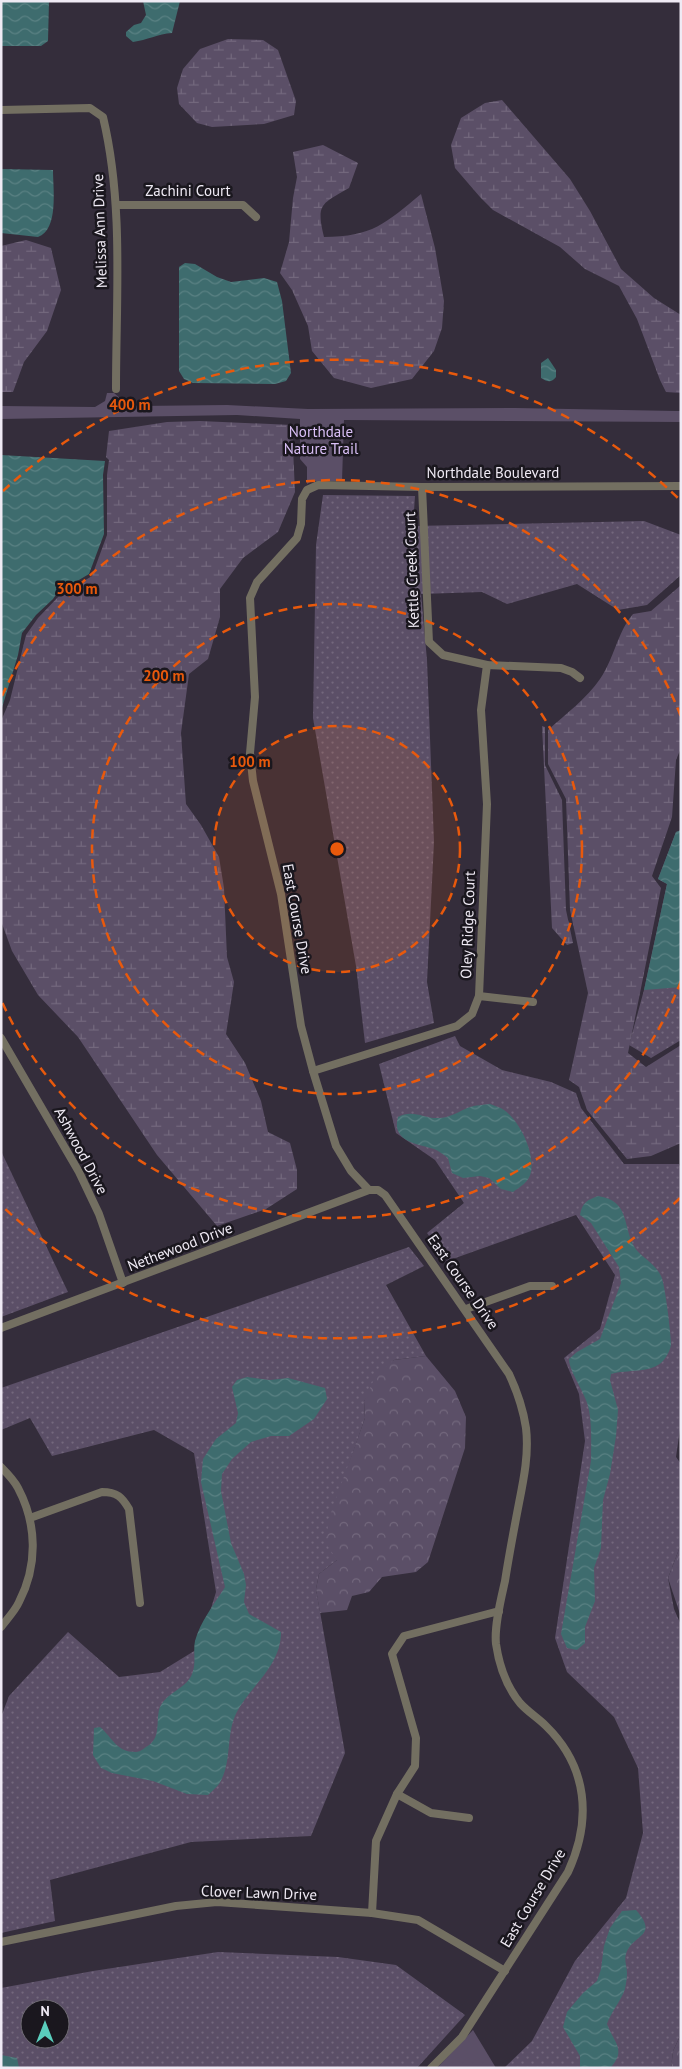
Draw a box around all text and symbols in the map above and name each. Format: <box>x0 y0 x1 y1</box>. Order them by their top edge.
street label: Melissa Ann Drive <box>88 174 111 288</box>
street label: Zachini Court <box>145 181 231 200</box>
text: 400 m <box>109 395 151 414</box>
park label: Northdale Nature Trail <box>284 422 359 458</box>
street label: Northdale Boulevard <box>427 463 559 482</box>
street label: Kettle Creek Court <box>400 512 423 628</box>
text: 300 m <box>56 579 98 598</box>
text: 200 m <box>143 666 185 685</box>
text: 100 m <box>229 752 271 771</box>
centre of rings <box>328 840 346 858</box>
street label: East Course Drive <box>278 862 317 976</box>
street label: Oley Ridge Court <box>456 871 479 979</box>
street label: Ashwood Drive <box>51 1104 112 1198</box>
street label: Nethewood Drive <box>125 1218 235 1275</box>
street label: East Course Drive <box>424 1231 503 1333</box>
street label: East Course Drive <box>496 1845 569 1951</box>
street label: Clover Lawn Drive <box>201 1881 317 1904</box>
north arrow <box>20 1999 70 2049</box>
text: N <box>40 2002 50 2020</box>

